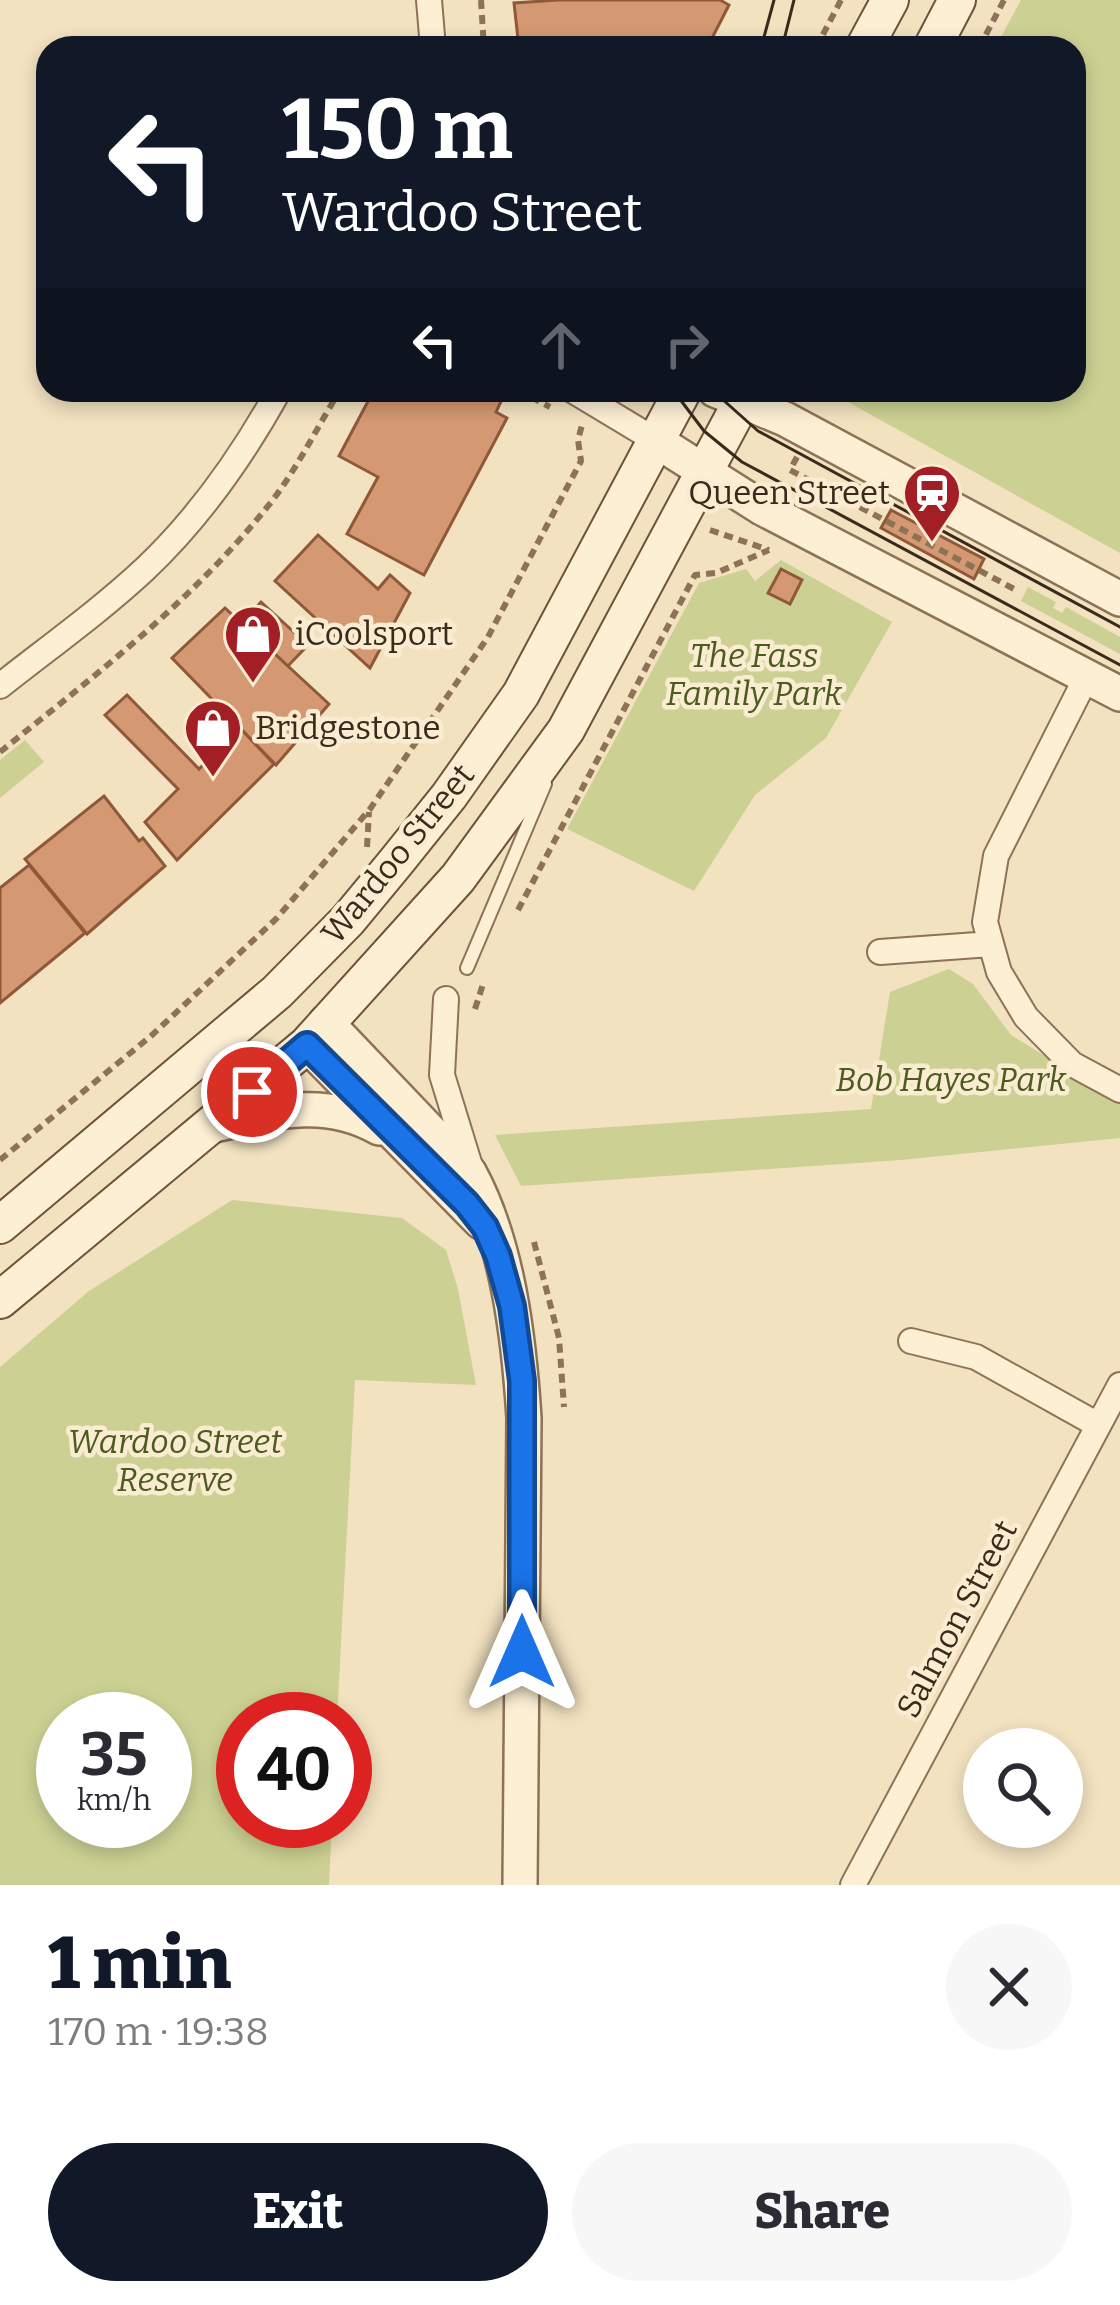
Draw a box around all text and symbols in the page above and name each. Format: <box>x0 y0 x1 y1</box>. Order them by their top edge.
text: 150 m <box>282 79 513 180</box>
icon: left <box>84 84 240 240</box>
text: Wardoo Street <box>282 181 642 245</box>
icon: left <box>402 312 468 378</box>
icon: ahead <box>528 312 594 378</box>
icon: right <box>654 312 720 378</box>
station icon: Queen Street <box>901 462 963 544</box>
place label: Queen Street <box>688 473 890 513</box>
shop icon: iCoolsport <box>222 603 284 685</box>
place label: iCoolsport <box>295 614 453 654</box>
park label: The Fass Family Park <box>666 636 843 714</box>
shop icon: Bridgestone <box>182 697 244 779</box>
place label: Bridgestone <box>255 708 440 748</box>
street label: Wardoo Street <box>313 756 483 952</box>
pin <box>201 1041 303 1143</box>
icon: arrive <box>219 1059 285 1125</box>
park label: Bob Hayes Park <box>836 1060 1068 1100</box>
park label: Wardoo Street Reserve <box>68 1422 282 1500</box>
street label: Salmon Street <box>888 1513 1026 1724</box>
position arrow <box>459 1589 585 1715</box>
speed limit sign: 40 <box>216 1692 372 1848</box>
text: 35 <box>80 1719 148 1791</box>
map controls <box>963 1728 1083 1848</box>
button: search <box>963 1728 1083 1848</box>
text: km/h <box>77 1782 151 1818</box>
text: 1 min <box>48 1921 231 2007</box>
button: close <box>946 1924 1072 2050</box>
text: 170 m · 19:38 <box>48 2009 269 2055</box>
button: Exit <box>48 2143 548 2281</box>
button: Share <box>572 2143 1072 2281</box>

